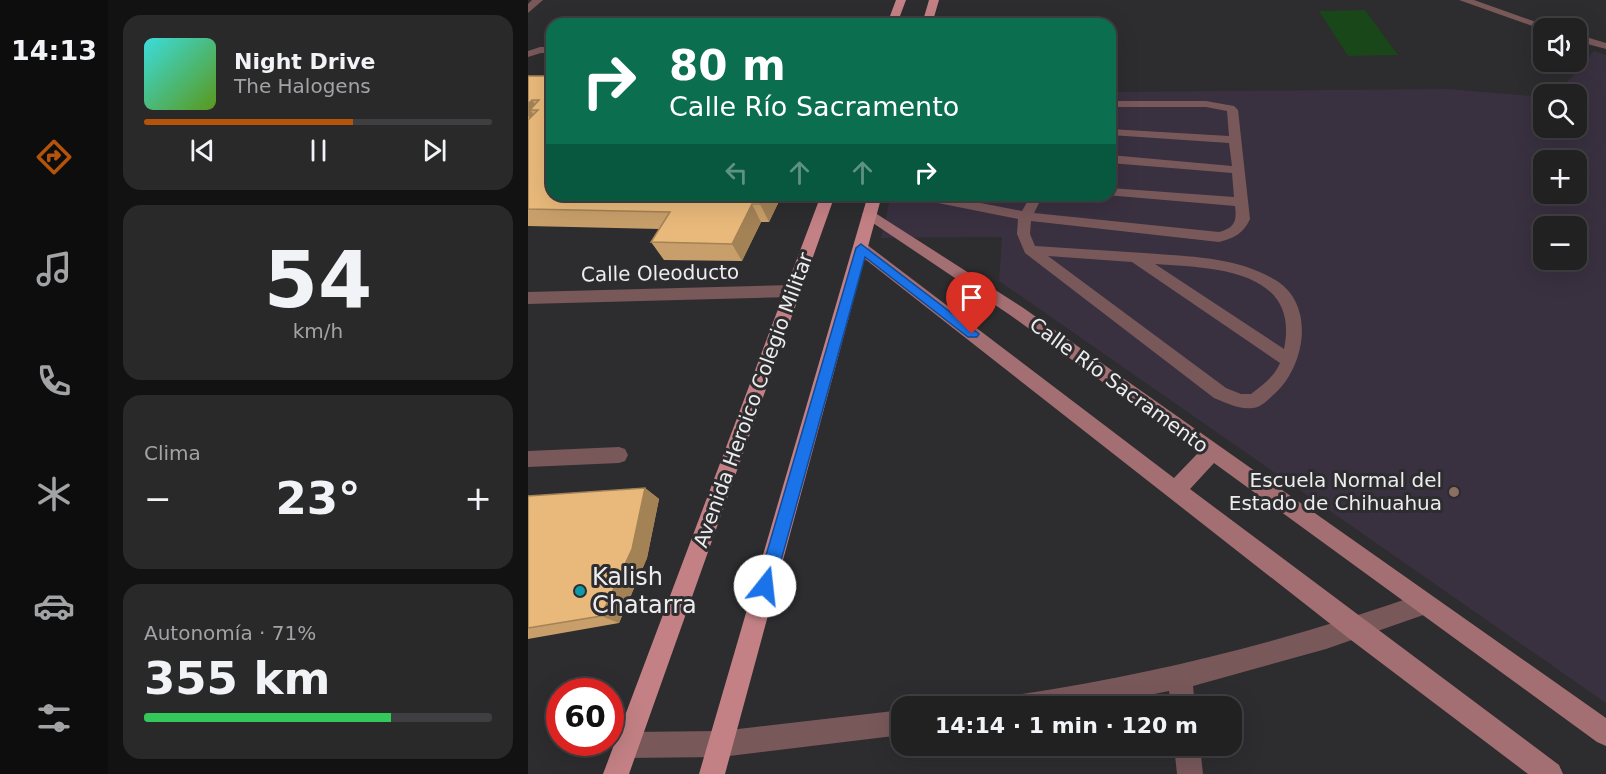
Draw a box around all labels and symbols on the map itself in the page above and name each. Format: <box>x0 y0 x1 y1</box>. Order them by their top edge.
street label: Avenida Heroico Colegio Militar <box>688 249 818 551</box>
street label: Calle Oleoducto <box>581 260 739 286</box>
pin <box>946 272 997 334</box>
street label: Calle Río Sacramento <box>1025 312 1213 458</box>
place label: Escuela Normal del Estado de Chihuahua <box>1229 468 1442 515</box>
marker: Escuela Normal del Estado de Chihuahua <box>1447 485 1461 499</box>
position arrow <box>733 554 797 618</box>
place label: Kalish Chatarra <box>592 563 697 619</box>
marker: Kalish Chatarra <box>573 584 587 598</box>
speed limit sign: 60 <box>546 678 624 756</box>

